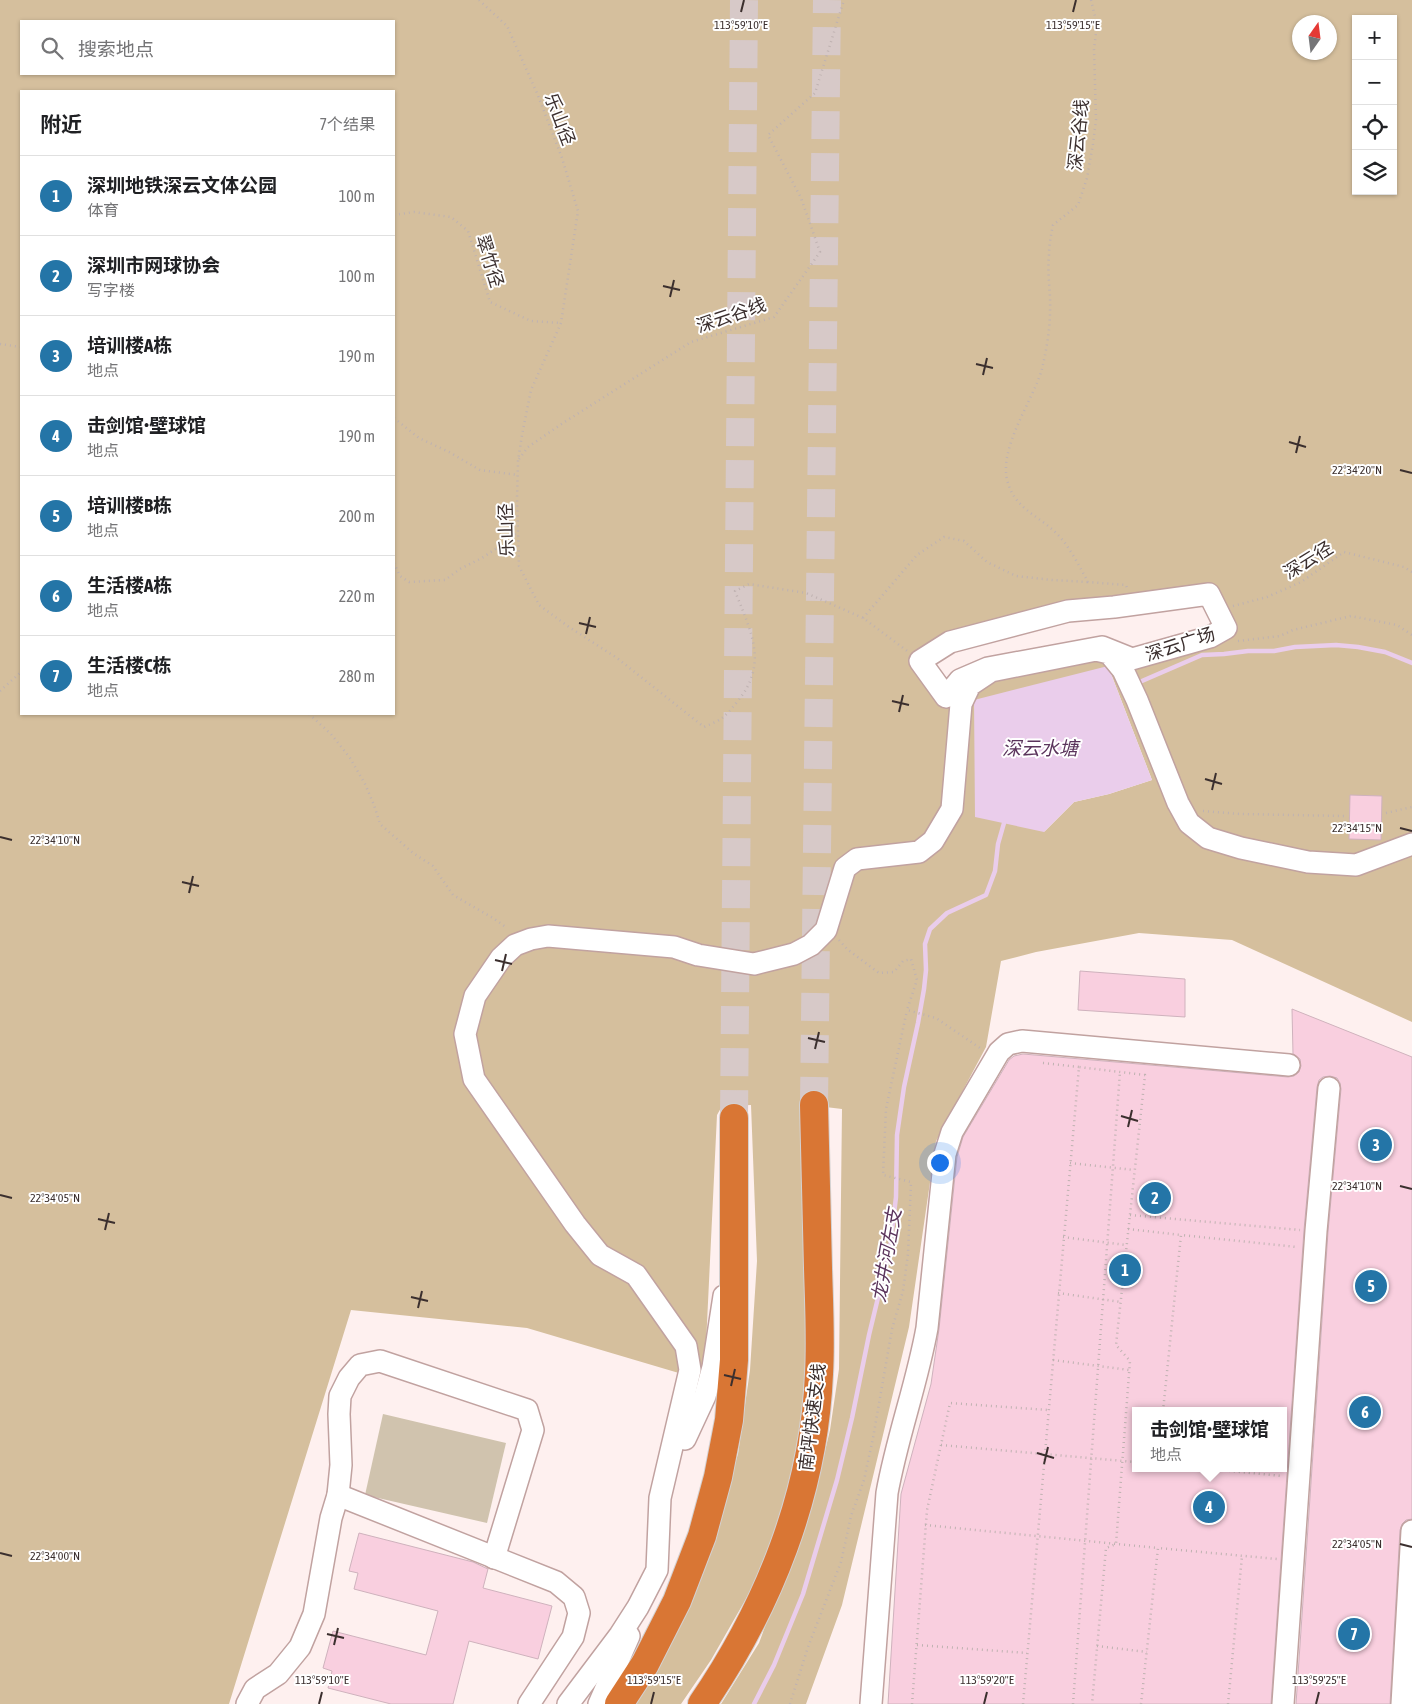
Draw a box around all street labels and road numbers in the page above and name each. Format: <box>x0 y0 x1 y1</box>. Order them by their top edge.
street label: 乐山径 <box>541 90 579 148</box>
street label: 深云谷线 <box>1064 98 1092 172</box>
street label: 翠竹径 <box>472 232 508 290</box>
street label: 深云谷线 <box>694 293 768 337</box>
street label: 乐山径 <box>495 503 517 557</box>
street label: 深云径 <box>1280 537 1336 583</box>
street label: 深云广场 <box>1143 623 1217 665</box>
street label: 南坪快速支线 <box>795 1362 829 1472</box>

